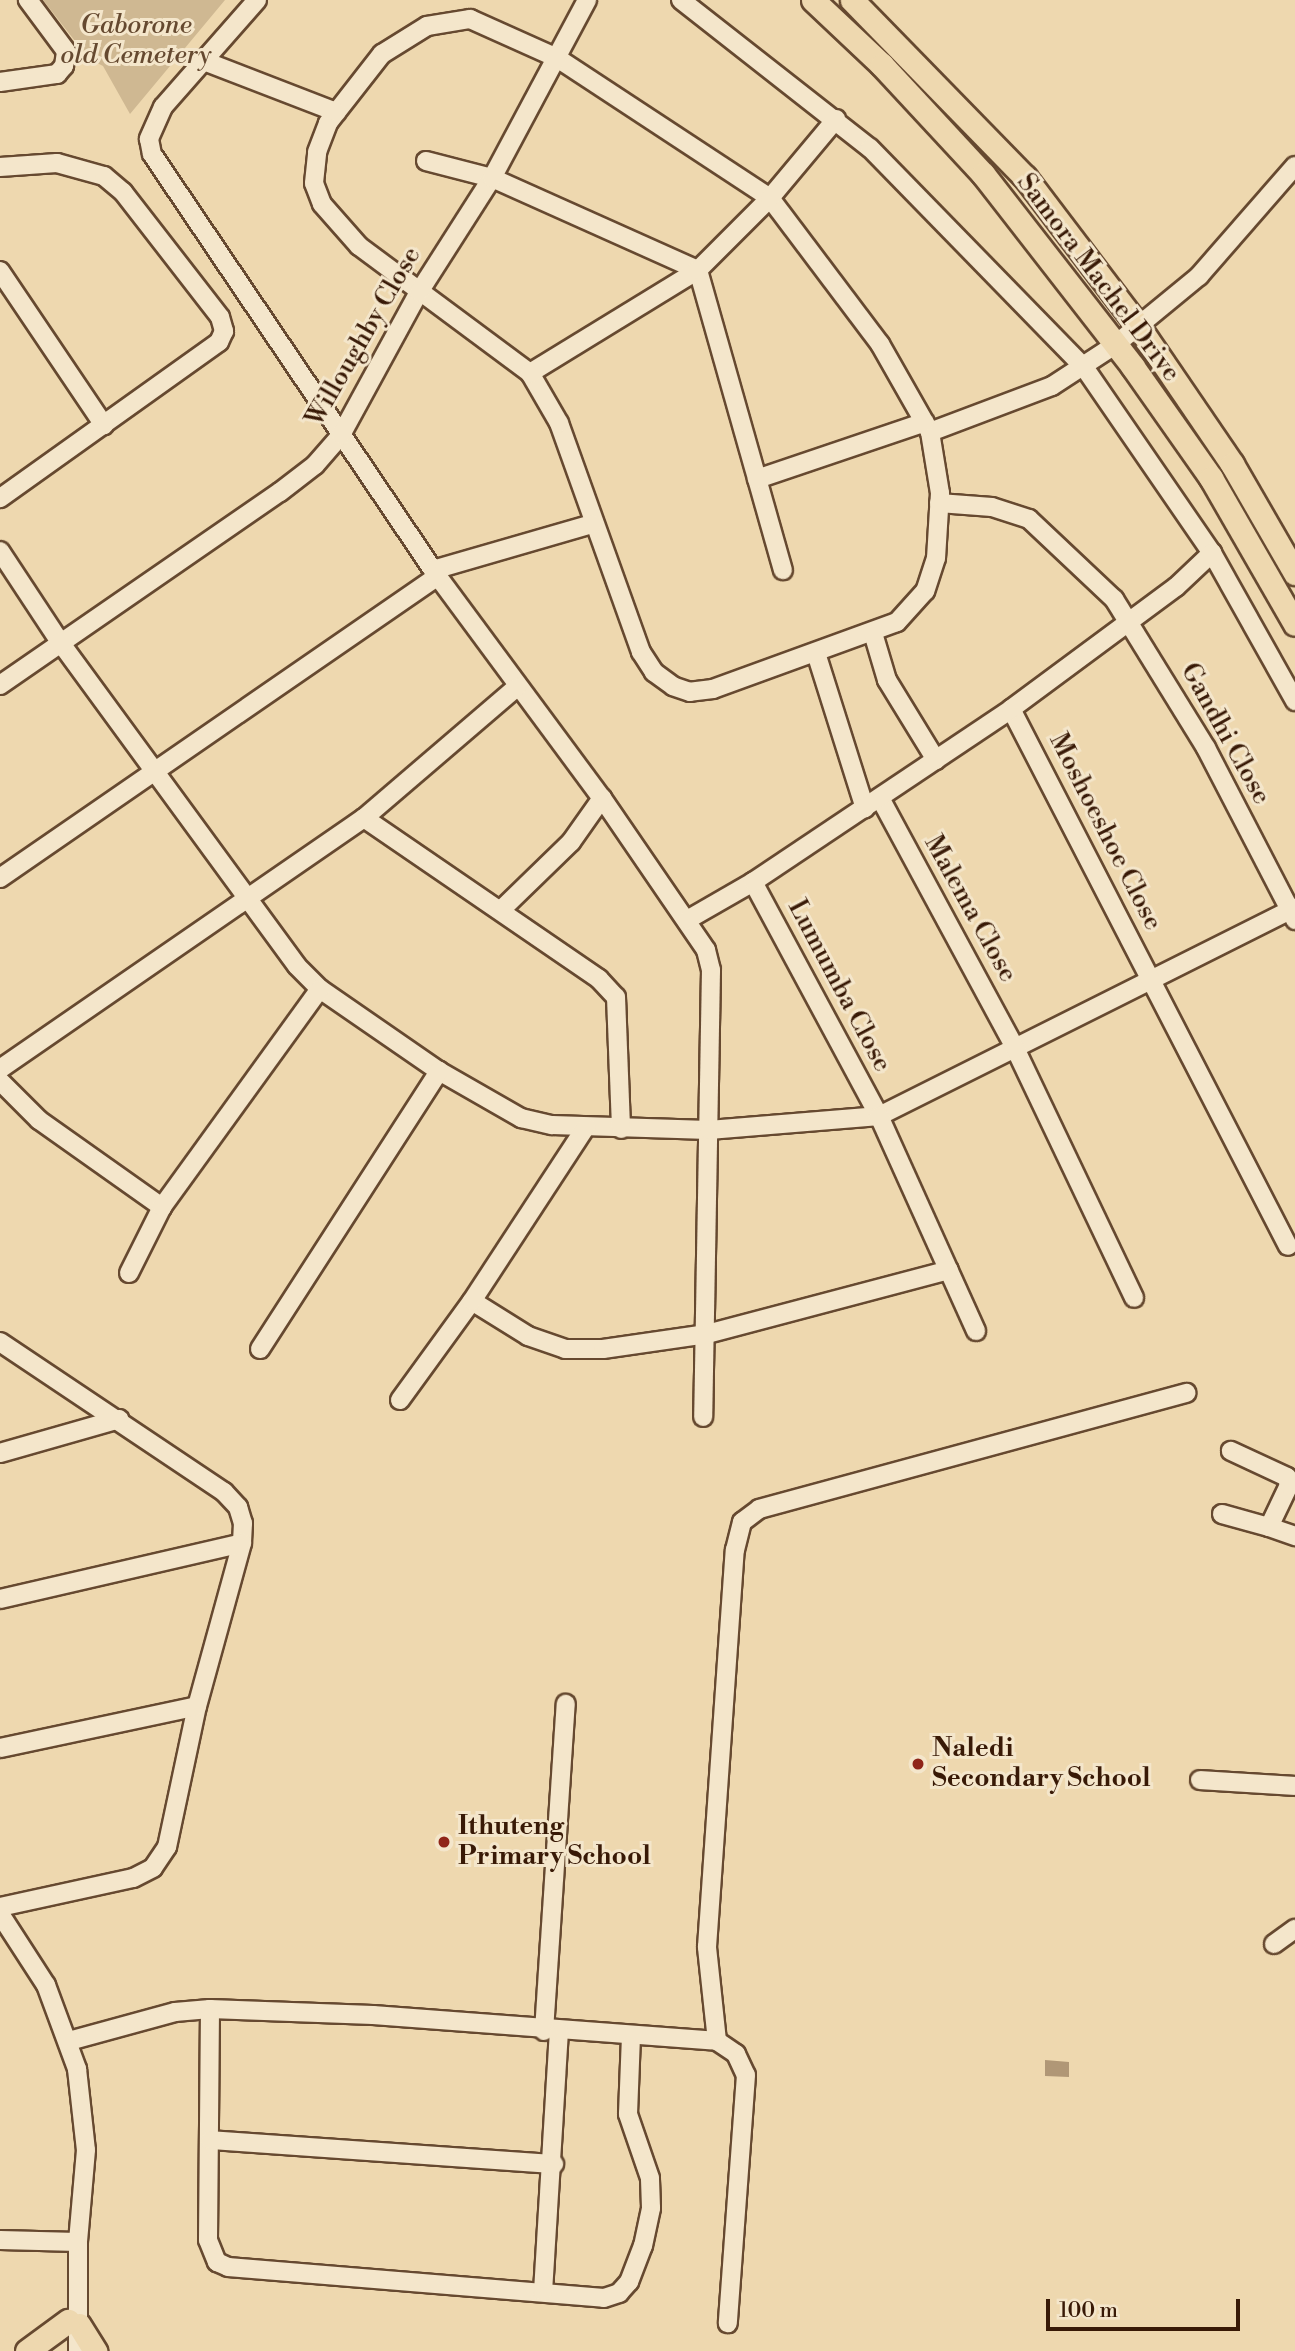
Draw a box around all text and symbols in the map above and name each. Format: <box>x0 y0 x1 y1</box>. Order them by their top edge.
park label: Gaborone old Cemetery <box>61 10 211 72</box>
street label: Samora Machel Drive <box>1010 168 1186 388</box>
street label: Willoughby Close <box>300 242 428 432</box>
street label: Gandhi Close <box>1173 658 1277 810</box>
street label: Moshoeshoe Close <box>1042 728 1168 936</box>
street label: Malema Close <box>917 830 1023 988</box>
street label: Lumumba Close <box>781 895 897 1077</box>
place label: Naledi Secondary School <box>932 1733 1151 1795</box>
marker: Naledi Secondary School <box>910 1756 926 1772</box>
place label: Ithuteng Primary School <box>458 1811 651 1872</box>
marker: Ithuteng Primary School <box>436 1834 452 1850</box>
scale bar <box>1050 2284 1244 2328</box>
text: 100 m <box>1059 2298 1118 2324</box>

